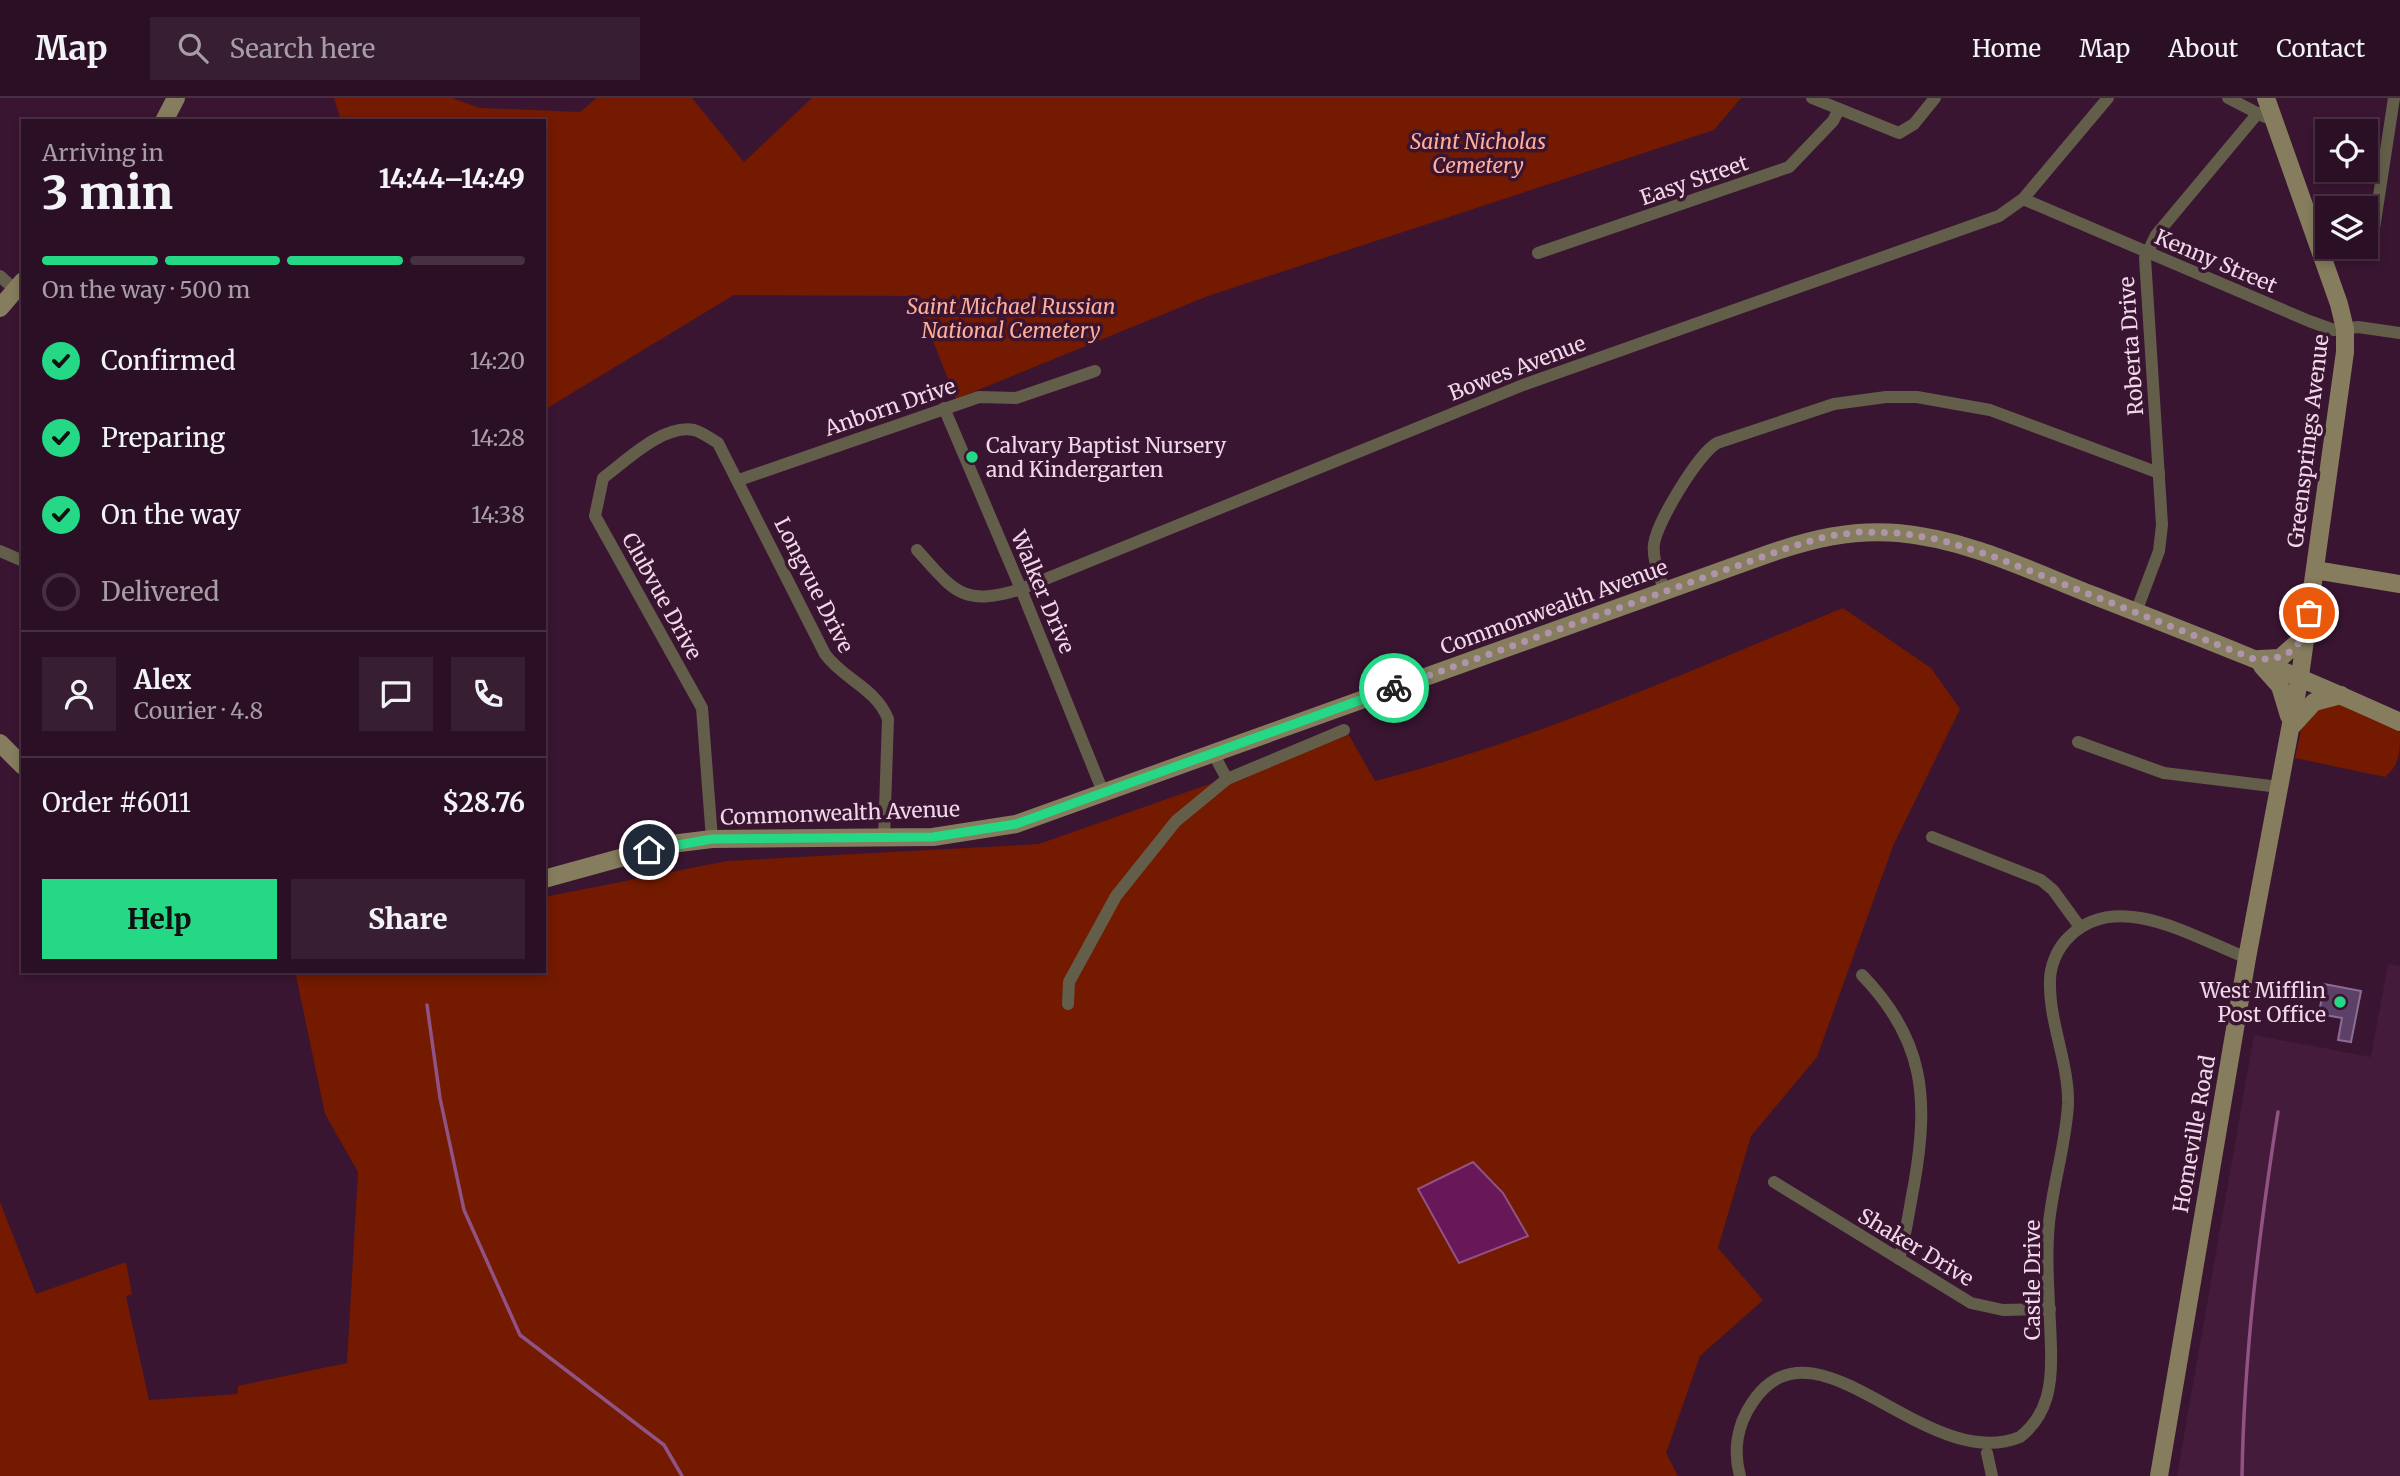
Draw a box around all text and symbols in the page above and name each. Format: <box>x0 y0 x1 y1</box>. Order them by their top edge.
search box <box>150 17 640 80</box>
text: Map <box>35 28 108 69</box>
icon: search <box>174 29 212 67</box>
text: Search here <box>230 32 375 65</box>
text: Home <box>1972 33 2041 64</box>
text: Map <box>2079 33 2130 64</box>
text: About <box>2168 33 2238 64</box>
text: Contact <box>2276 33 2365 64</box>
map controls <box>2315 119 2378 259</box>
button: locate <box>2315 119 2378 182</box>
park label: Saint Nicholas Cemetery <box>1410 128 1546 179</box>
text: Arriving in <box>42 138 164 167</box>
street label: Easy Street <box>1636 149 1752 211</box>
text: 14:44–14:49 <box>379 162 525 195</box>
text: 3 min <box>42 164 173 222</box>
button: layers <box>2315 196 2378 259</box>
street label: Kenny Street <box>2151 223 2281 299</box>
text: On the way · 500 m <box>42 275 250 304</box>
street label: Roberta Drive <box>2113 275 2149 416</box>
park label: Saint Michael Russian National Cemetery <box>906 293 1116 344</box>
street label: Bowes Avenue <box>1445 329 1589 407</box>
street label: Greensprings Avenue <box>2282 333 2334 549</box>
icon: check <box>42 342 80 380</box>
text: Confirmed <box>101 344 236 377</box>
text: 14:20 <box>470 346 525 375</box>
street label: Anborn Drive <box>820 372 959 442</box>
icon: check <box>42 419 80 457</box>
text: Preparing <box>101 421 225 454</box>
text: 14:28 <box>471 423 525 452</box>
place label: Calvary Baptist Nursery and Kindergarten <box>986 432 1227 483</box>
marker: Calvary Baptist Nursery and Kindergarten <box>964 449 980 465</box>
icon: check <box>42 496 80 534</box>
text: On the way <box>101 498 241 531</box>
text: 14:38 <box>471 500 525 529</box>
street label: Longvue Drive <box>768 513 860 657</box>
street label: Walker Drive <box>1005 526 1081 657</box>
street label: Clubvue Drive <box>616 528 708 664</box>
street label: Commonwealth Avenue <box>1437 553 1671 661</box>
text: Delivered <box>101 575 220 608</box>
pin <box>2279 583 2339 643</box>
icon: bag <box>2290 594 2328 632</box>
courier <box>1359 653 1429 723</box>
button: person <box>42 657 116 731</box>
button: chat <box>359 657 433 731</box>
button: phone <box>451 657 525 731</box>
text: Alex <box>134 663 191 696</box>
icon: bike <box>1375 669 1413 707</box>
text: Courier · 4.8 <box>134 696 263 725</box>
text: Order #6011 <box>42 786 191 819</box>
text: $28.76 <box>442 786 525 819</box>
street label: Commonwealth Avenue <box>720 795 960 831</box>
pin <box>619 820 679 880</box>
icon: home <box>630 831 668 869</box>
button: Help <box>42 879 277 959</box>
button: Share <box>291 879 525 959</box>
place label: West Mifflin Post Office <box>2199 977 2326 1028</box>
marker: West Mifflin Post Office <box>2332 994 2348 1010</box>
street label: Homeville Road <box>2167 1053 2221 1215</box>
street label: Shaker Drive <box>1853 1202 1979 1292</box>
street label: Castle Drive <box>2019 1220 2046 1340</box>

